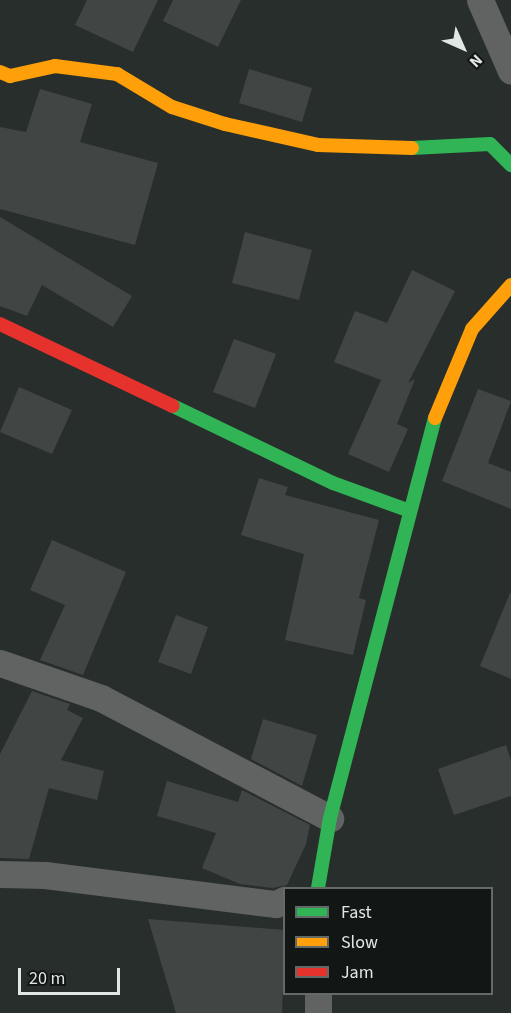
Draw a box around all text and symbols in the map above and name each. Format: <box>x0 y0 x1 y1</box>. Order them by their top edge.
north arrow <box>433 18 493 78</box>
text: N <box>464 49 487 72</box>
legend <box>283 887 493 995</box>
text: Fast <box>341 900 372 925</box>
text: Slow <box>341 930 378 955</box>
scale bar <box>21 956 123 994</box>
text: Jam <box>341 960 374 985</box>
text: 20 m <box>29 966 65 991</box>

